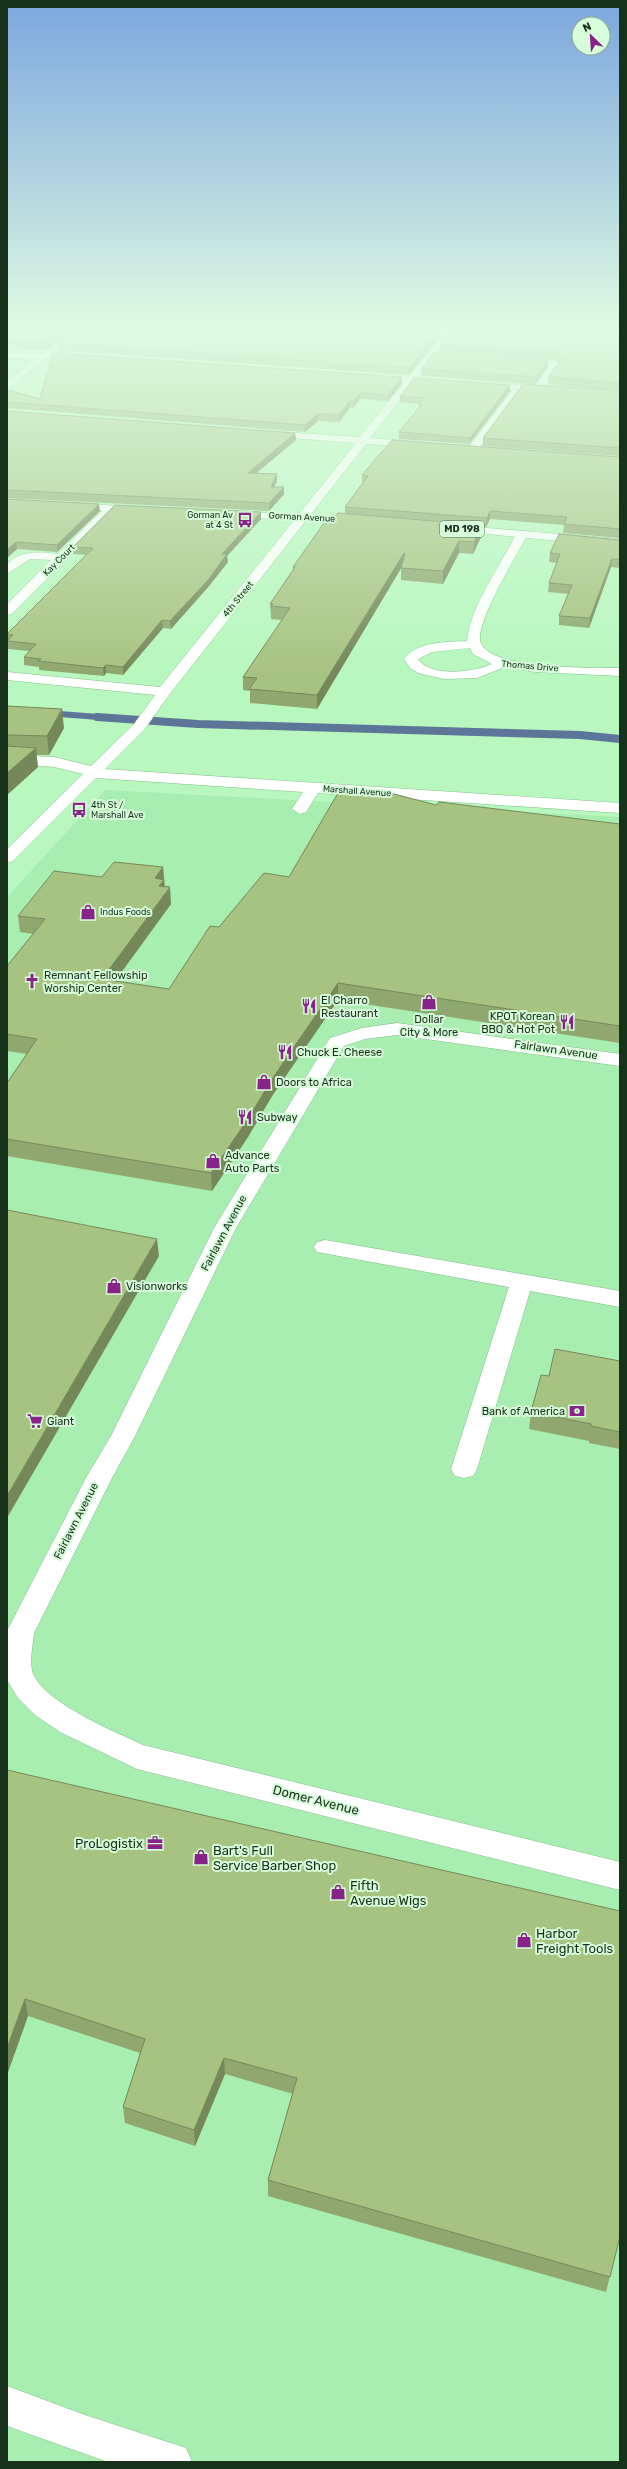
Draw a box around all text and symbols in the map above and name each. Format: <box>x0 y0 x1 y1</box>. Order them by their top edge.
north arrow <box>571 16 611 56</box>
text: N <box>581 20 593 35</box>
place label: Gorman Av at 4 St <box>187 510 233 530</box>
street label: Gorman Avenue <box>268 510 336 524</box>
bus stop icon: Gorman Av at 4 St <box>236 511 254 529</box>
road number: MD 198 <box>440 521 484 537</box>
street label: Kay Court <box>41 542 77 578</box>
street label: 4th Street <box>221 579 256 619</box>
street label: Thomas Drive <box>501 659 559 673</box>
street label: Marshall Avenue <box>323 784 391 798</box>
place label: 4th St / Marshall Ave <box>91 800 144 820</box>
bus stop icon: 4th St / Marshall Ave <box>70 801 88 819</box>
shop icon: Indus Foods <box>79 903 97 921</box>
place label: Indus Foods <box>100 907 151 917</box>
place label: Remnant Fellowship Worship Center <box>44 969 148 995</box>
church icon: Remnant Fellowship Worship Center <box>23 972 41 990</box>
shop icon: Dollar City & More <box>420 993 438 1011</box>
place label: El Charro Restaurant <box>321 994 379 1020</box>
restaurant icon: El Charro Restaurant <box>300 997 318 1015</box>
place label: KPOT Korean BBQ & Hot Pot <box>481 1010 556 1036</box>
place label: Dollar City & More <box>400 1013 458 1039</box>
restaurant icon: KPOT Korean BBQ & Hot Pot <box>558 1013 576 1031</box>
street label: Fairlawn Avenue <box>513 1038 599 1062</box>
restaurant icon: Chuck E. Cheese <box>276 1043 294 1061</box>
place label: Chuck E. Cheese <box>297 1046 382 1059</box>
shop icon: Doors to Africa <box>255 1073 273 1091</box>
place label: Doors to Africa <box>276 1076 352 1089</box>
restaurant icon: Subway <box>236 1108 254 1126</box>
place label: Subway <box>257 1111 298 1124</box>
place label: Advance Auto Parts <box>225 1149 280 1175</box>
shop icon: Advance Auto Parts <box>204 1152 222 1170</box>
street label: Fairlawn Avenue <box>199 1193 249 1273</box>
shop icon: Visionworks <box>105 1277 123 1295</box>
place label: Visionworks <box>126 1280 188 1293</box>
bank icon: Bank of America <box>568 1402 586 1420</box>
place label: Bank of America <box>482 1405 565 1418</box>
supermarket icon: Giant <box>26 1412 44 1430</box>
place label: Giant <box>47 1415 75 1428</box>
street label: Fairlawn Avenue <box>51 1481 101 1561</box>
street label: Domer Avenue <box>271 1782 361 1818</box>
office icon: ProLogistix <box>146 1834 164 1852</box>
place label: ProLogistix <box>75 1836 143 1852</box>
place label: Bart's Full Service Barber Shop <box>213 1843 336 1873</box>
shop icon: Bart's Full Service Barber Shop <box>192 1848 210 1866</box>
place label: Fifth Avenue Wigs <box>350 1878 427 1909</box>
shop icon: Fifth Avenue Wigs <box>329 1883 347 1901</box>
place label: Harbor Freight Tools <box>536 1926 614 1957</box>
shop icon: Harbor Freight Tools <box>515 1931 533 1949</box>

